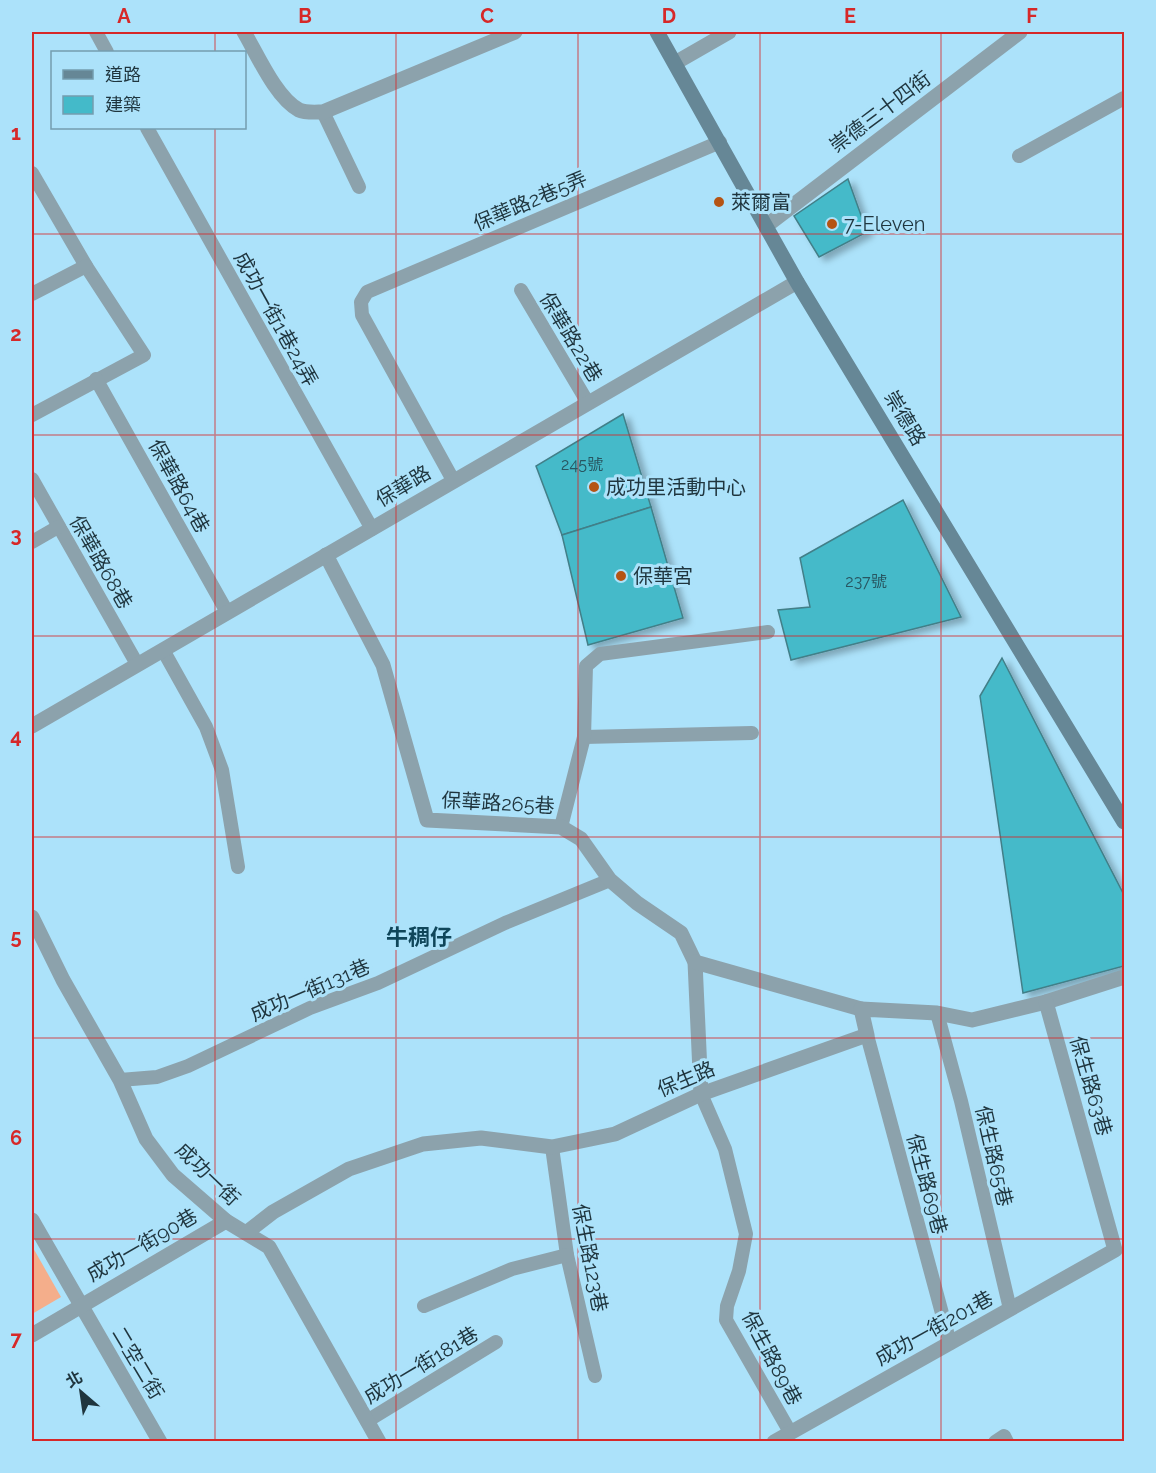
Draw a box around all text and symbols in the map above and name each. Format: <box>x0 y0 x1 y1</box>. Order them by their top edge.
text: A <box>117 4 131 28</box>
text: B <box>298 4 312 28</box>
text: C <box>480 4 494 28</box>
text: D <box>662 4 676 28</box>
text: E <box>844 4 856 28</box>
text: F <box>1026 4 1038 28</box>
legend <box>51 51 246 129</box>
text: 道路 <box>105 64 141 85</box>
street label: 崇德三十四街 <box>825 66 935 158</box>
text: 建築 <box>105 94 141 115</box>
text: 1 <box>11 121 21 145</box>
street label: 保華路2巷5弄 <box>469 166 591 236</box>
place label: 萊爾富 <box>731 190 791 214</box>
marker: 萊爾富 <box>712 195 726 209</box>
place label: 7-Eleven <box>844 212 925 236</box>
marker: 7-Eleven <box>825 217 839 231</box>
street label: 成功一街1巷24弄 <box>229 248 323 390</box>
street label: 保華路22巷 <box>535 288 607 386</box>
text: 2 <box>10 322 22 346</box>
street label: 崇德路 <box>879 386 931 450</box>
street label: 保華路64巷 <box>144 435 214 537</box>
house number: 245號 <box>561 455 603 474</box>
street label: 保華路 <box>371 460 435 512</box>
place label: 成功里活動中心 <box>606 475 746 499</box>
marker: 成功里活動中心 <box>587 480 601 494</box>
street label: 保華路68巷 <box>65 511 137 613</box>
text: 3 <box>10 523 22 547</box>
place label: 保華宮 <box>633 564 693 588</box>
marker: 保華宮 <box>614 569 628 583</box>
house number: 237號 <box>845 572 887 591</box>
text: 4 <box>10 724 22 748</box>
street label: 保華路265巷 <box>441 788 555 818</box>
district label: 牛稠仔 <box>386 924 452 950</box>
text: 5 <box>10 925 22 949</box>
street label: 成功一街131巷 <box>246 954 374 1026</box>
street label: 保生路63巷 <box>1065 1033 1117 1139</box>
street label: 保生路 <box>654 1056 718 1102</box>
street label: 保生路65巷 <box>971 1103 1017 1209</box>
text: 6 <box>10 1126 22 1150</box>
street label: 保生路69巷 <box>902 1131 952 1237</box>
street label: 成功一街 <box>171 1138 245 1210</box>
street label: 保生路123巷 <box>568 1202 612 1314</box>
street label: 成功一街90巷 <box>82 1204 202 1286</box>
street label: 成功一街201巷 <box>871 1286 997 1370</box>
street label: 保生路89巷 <box>737 1307 807 1409</box>
street label: 成功一街181巷 <box>360 1321 482 1409</box>
street label: 二空二街 <box>107 1323 169 1403</box>
text: 7 <box>10 1327 22 1351</box>
north arrow <box>51 1362 111 1422</box>
text: 北 <box>62 1367 86 1392</box>

